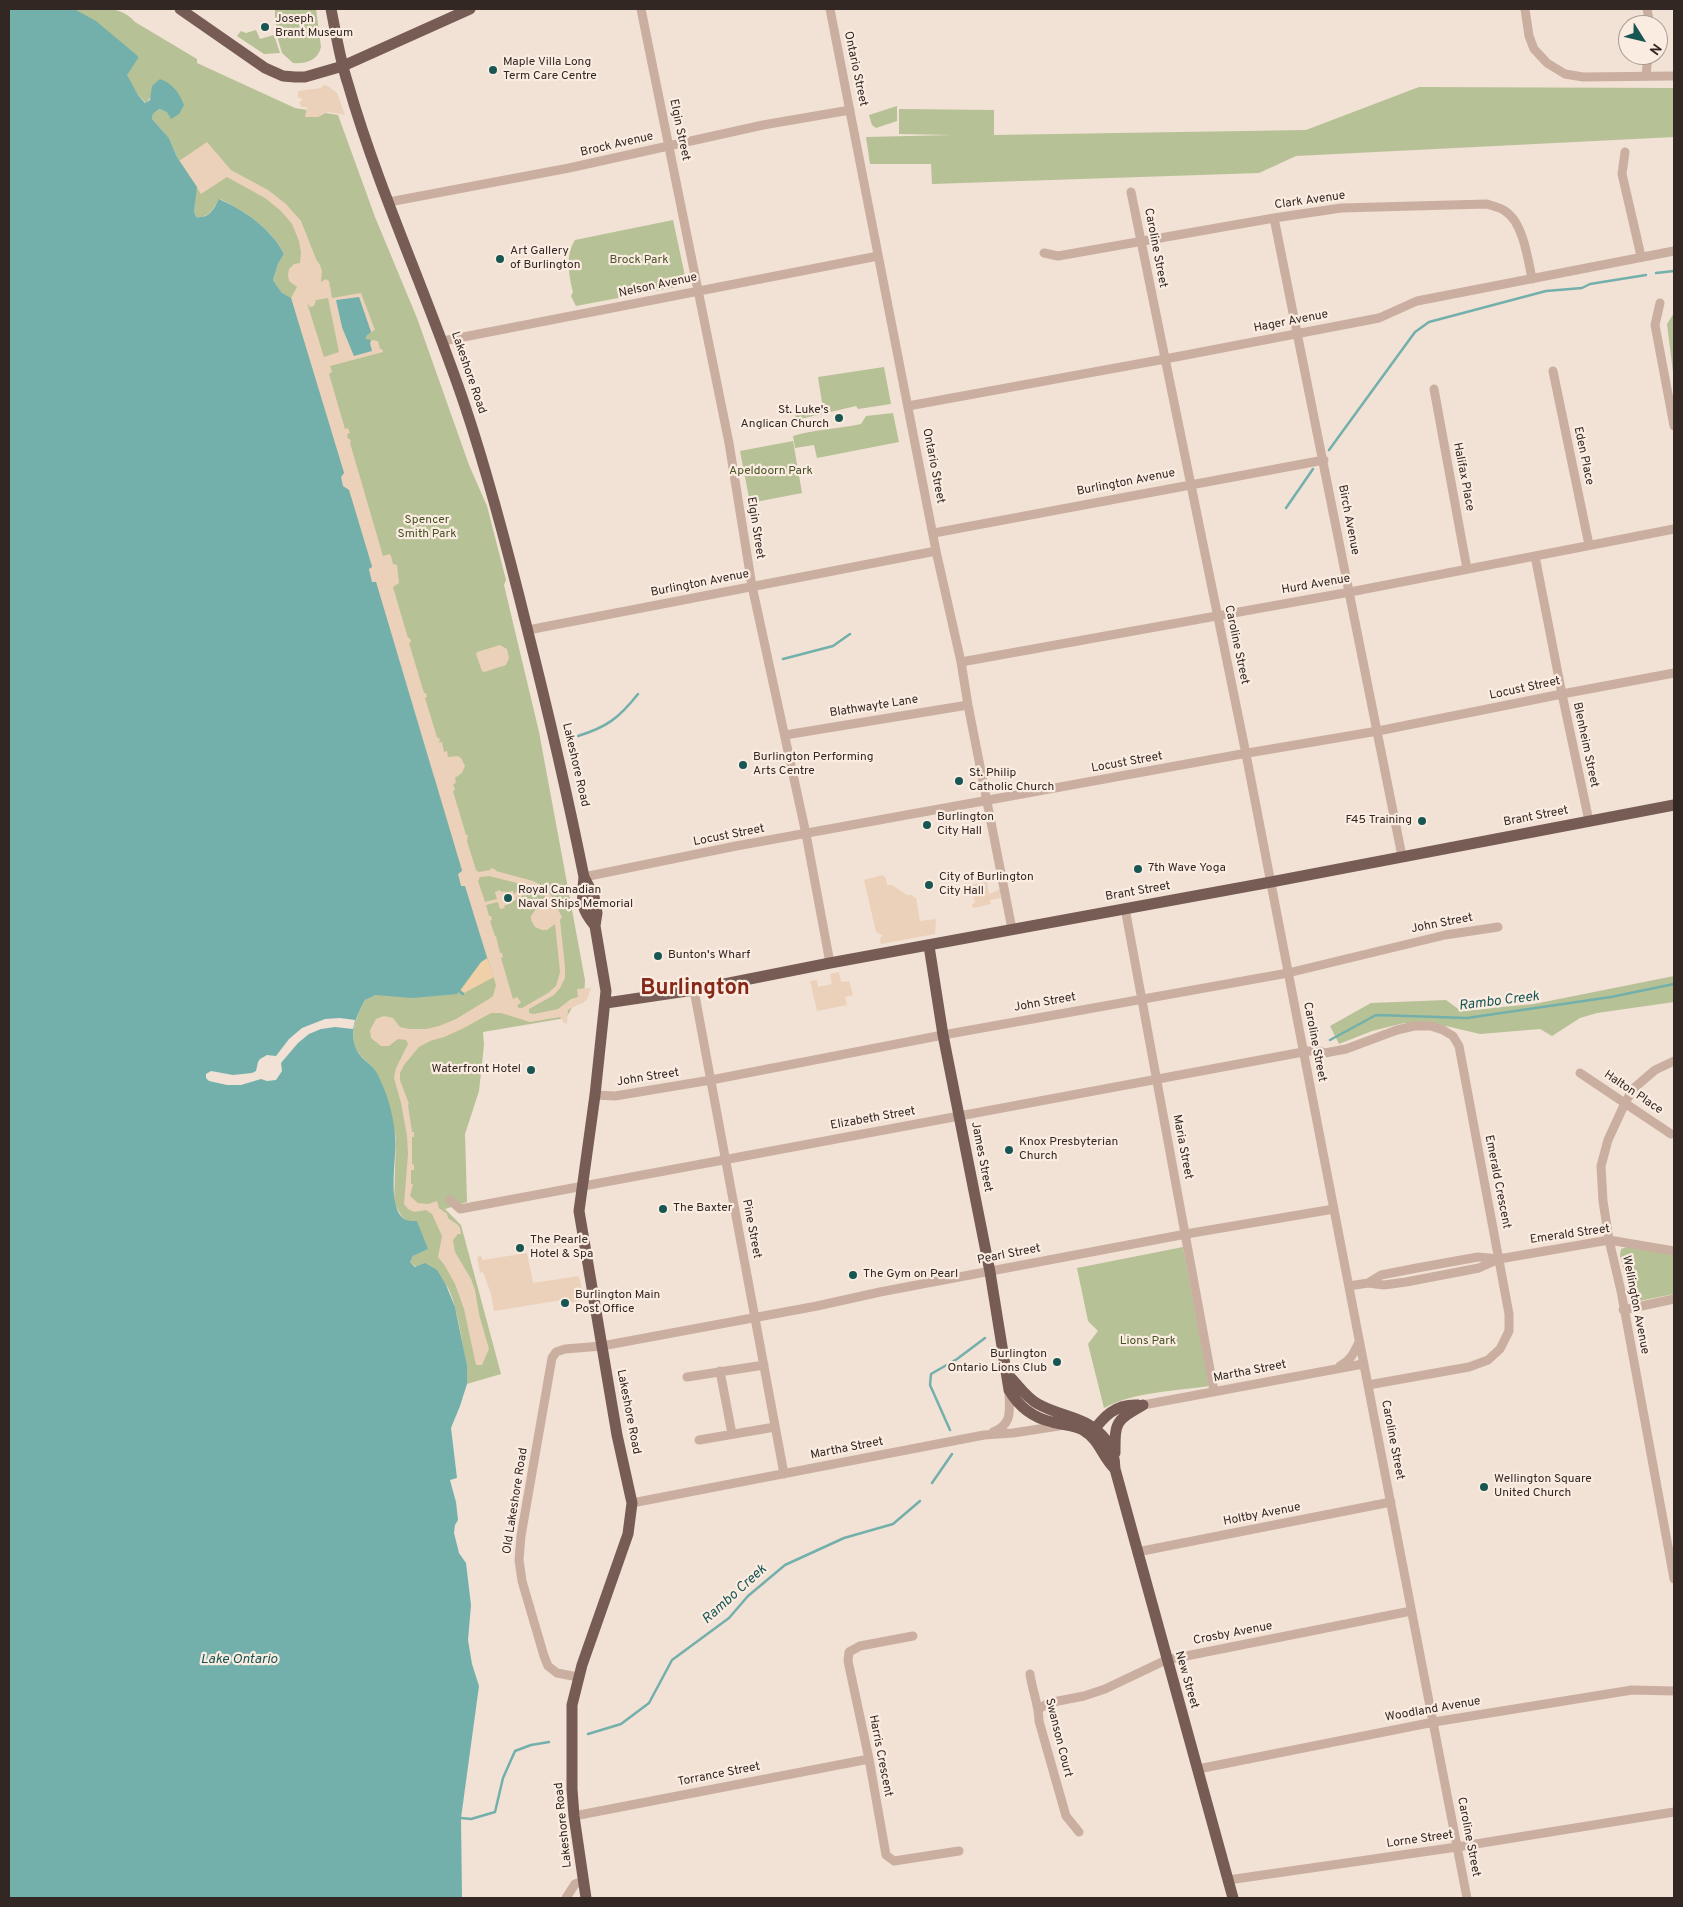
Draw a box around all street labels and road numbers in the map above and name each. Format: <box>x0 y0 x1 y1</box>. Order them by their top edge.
street label: Ontario Street <box>840 30 870 108</box>
street label: Elgin Street <box>665 98 693 162</box>
street label: Brock Avenue <box>579 130 655 160</box>
street label: Clark Avenue <box>1274 189 1346 213</box>
street label: Caroline Street <box>1140 207 1170 289</box>
street label: Nelson Avenue <box>617 271 699 301</box>
street label: Hager Avenue <box>1253 308 1329 336</box>
street label: Lakeshore Road <box>447 330 489 416</box>
street label: Eden Place <box>1570 425 1596 487</box>
street label: Ontario Street <box>919 427 947 505</box>
street label: Halifax Place <box>1449 441 1477 513</box>
street label: Burlington Avenue <box>1076 466 1176 500</box>
street label: Birch Avenue <box>1334 484 1362 556</box>
street label: Elgin Street <box>743 496 767 560</box>
street label: Burlington Avenue <box>650 567 750 601</box>
street label: Hurd Avenue <box>1281 572 1351 598</box>
street label: Caroline Street <box>1221 604 1251 686</box>
street label: Locust Street <box>1488 674 1562 704</box>
street label: Blathwayte Lane <box>829 693 919 721</box>
street label: Blenheim Street <box>1569 701 1601 789</box>
street label: Lakeshore Road <box>558 721 592 809</box>
street label: Locust Street <box>1090 750 1164 776</box>
street label: Brant Street <box>1502 804 1570 830</box>
street label: Locust Street <box>692 822 766 850</box>
street label: Brant Street <box>1104 879 1172 905</box>
street label: John Street <box>1410 911 1474 937</box>
street label: John Street <box>1013 990 1077 1016</box>
street label: Caroline Street <box>1299 1001 1329 1083</box>
street label: John Street <box>616 1066 680 1090</box>
street label: Halton Place <box>1601 1068 1665 1118</box>
street label: Elizabeth Street <box>829 1104 917 1134</box>
street label: Maria Street <box>1169 1113 1195 1181</box>
street label: James Street <box>967 1121 995 1193</box>
street label: Emerald Crescent <box>1481 1134 1513 1230</box>
street label: Pine Street <box>738 1198 764 1260</box>
street label: Emerald Street <box>1529 1222 1611 1248</box>
street label: Pearl Street <box>976 1242 1042 1268</box>
street label: Wellington Avenue <box>1618 1255 1652 1355</box>
street label: Martha Street <box>1212 1358 1288 1386</box>
street label: Lakeshore Road <box>613 1368 643 1456</box>
street label: Caroline Street <box>1377 1399 1407 1481</box>
street label: Martha Street <box>809 1435 885 1463</box>
street label: Old Lakeshore Road <box>500 1447 532 1555</box>
street label: Holtby Avenue <box>1222 1500 1302 1530</box>
street label: Crosby Avenue <box>1192 1619 1274 1649</box>
street label: New Street <box>1171 1650 1201 1710</box>
street label: Woodland Avenue <box>1384 1695 1482 1725</box>
street label: Swanson Court <box>1041 1697 1075 1779</box>
street label: Harris Crescent <box>865 1714 895 1798</box>
street label: Torrance Street <box>677 1760 761 1790</box>
street label: Lakeshore Road <box>552 1781 576 1869</box>
street label: Caroline Street <box>1453 1796 1483 1878</box>
street label: Lorne Street <box>1386 1828 1454 1852</box>

